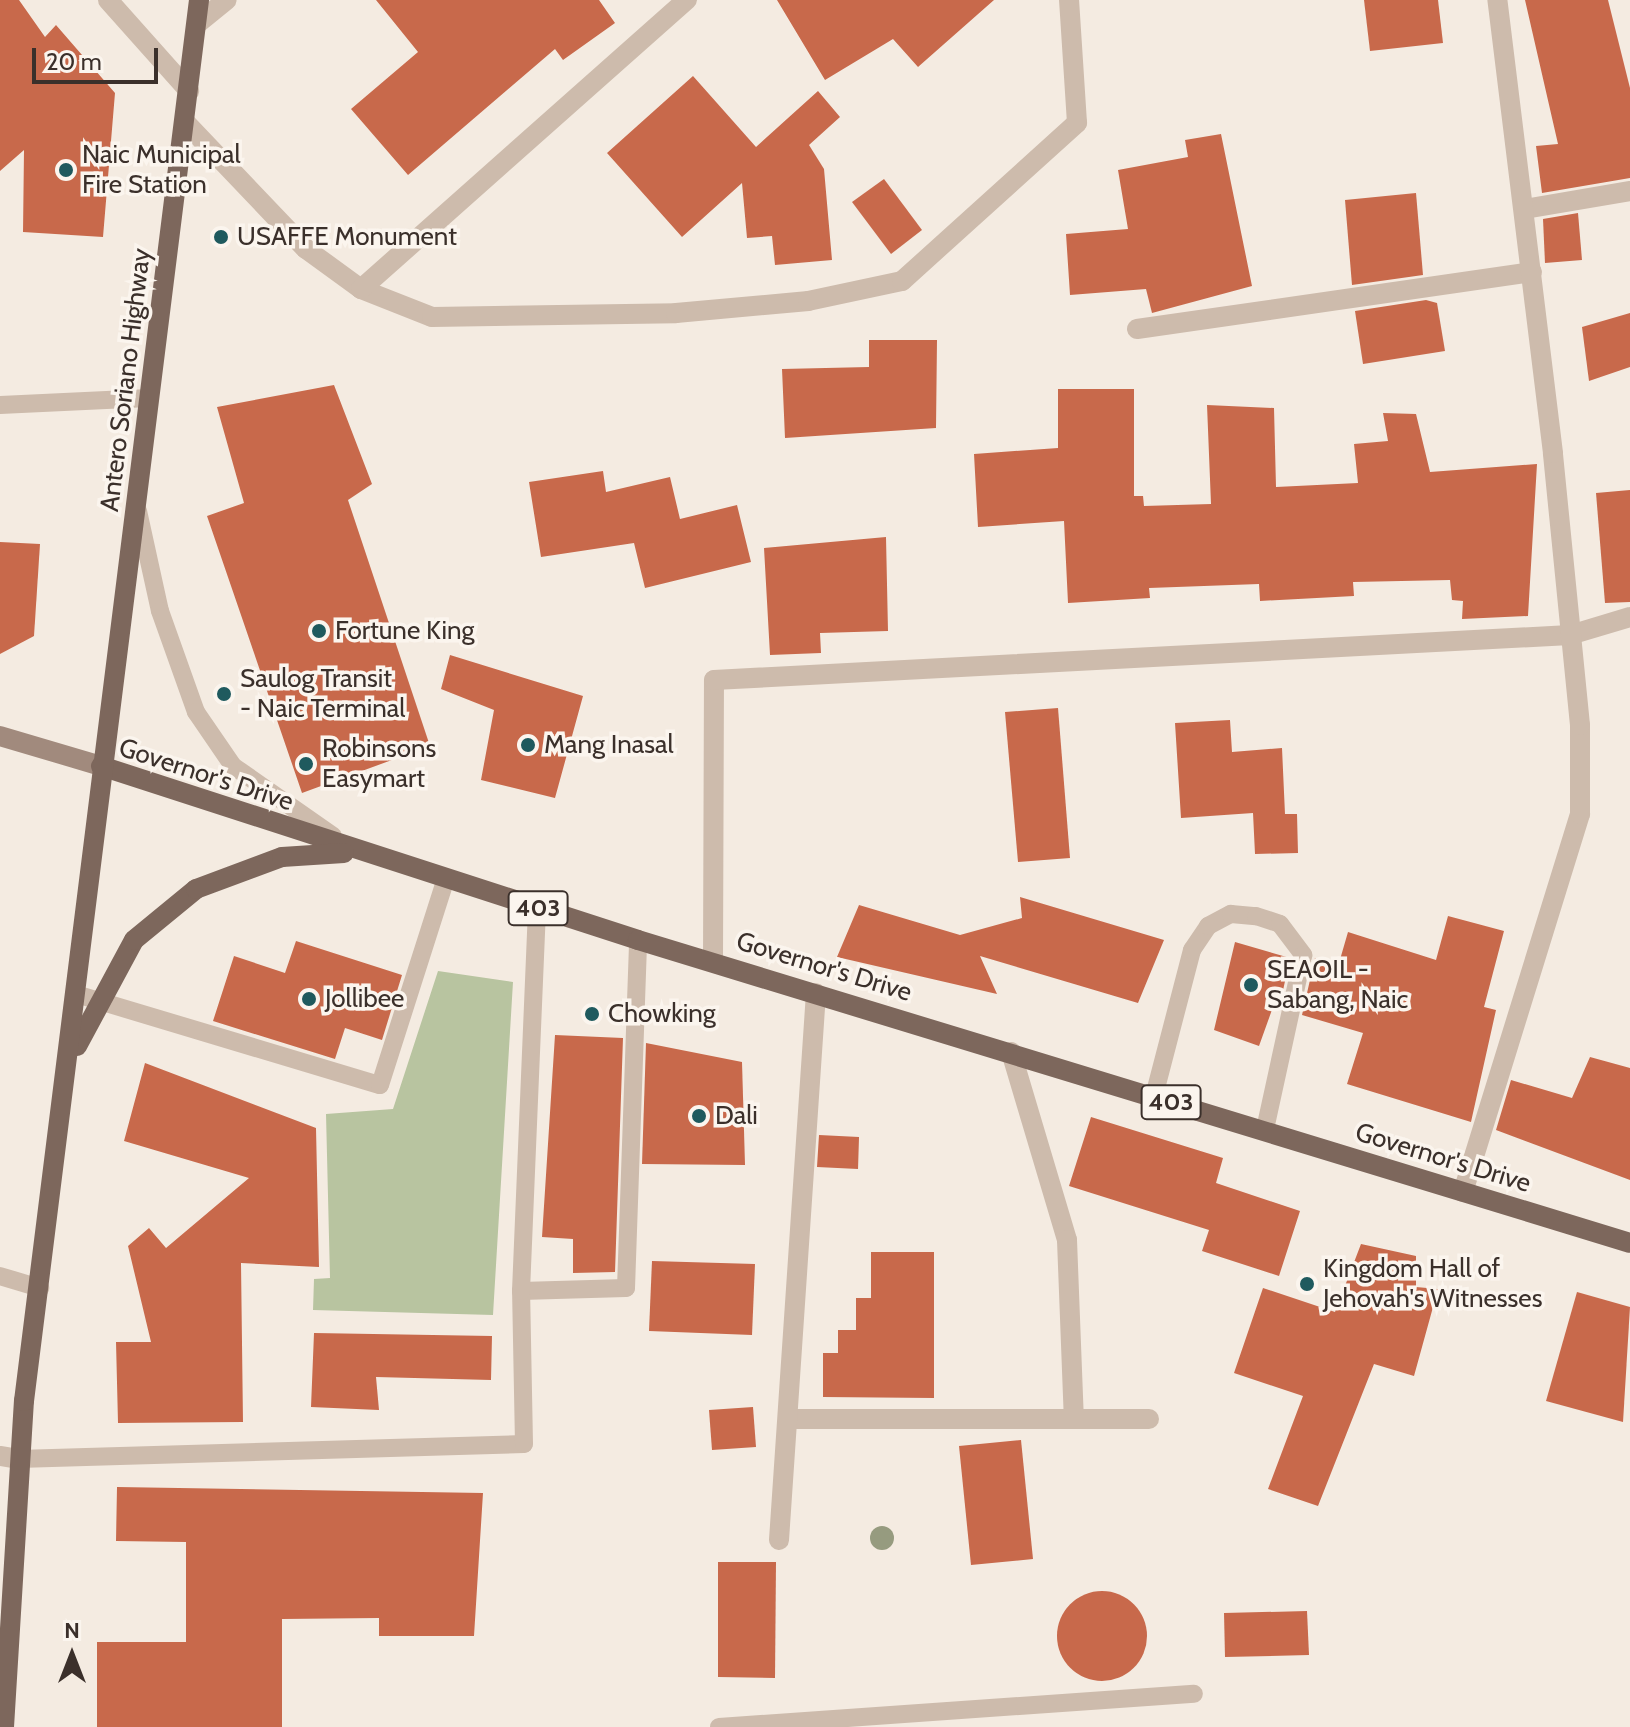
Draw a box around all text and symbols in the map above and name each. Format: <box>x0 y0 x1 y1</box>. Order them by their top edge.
scale bar <box>36 32 162 82</box>
text: 20 m <box>46 47 102 76</box>
place label: Naic Municipal Fire Station <box>82 139 241 200</box>
marker: Naic Municipal Fire Station <box>57 161 75 179</box>
place label: USAFFE Monument <box>237 221 457 253</box>
marker: USAFFE Monument <box>212 228 230 246</box>
street label: Antero Soriano Highway <box>94 247 158 513</box>
place label: Fortune King <box>335 615 474 647</box>
marker: Fortune King <box>310 622 328 640</box>
place label: Saulog Transit - Naic Terminal <box>240 663 405 724</box>
marker: Saulog Transit - Naic Terminal <box>215 685 233 703</box>
place label: Mang Inasal <box>544 729 674 761</box>
street label: Governor's Drive <box>115 732 297 818</box>
place label: Robinsons Easymart <box>322 733 436 794</box>
marker: Mang Inasal <box>519 736 537 754</box>
marker: Robinsons Easymart <box>297 755 315 773</box>
road number: 403 <box>506 888 570 928</box>
street label: Governor's Drive <box>733 926 915 1008</box>
place label: SEAOIL - Sabang, Naic <box>1267 954 1408 1016</box>
marker: SEAOIL - Sabang, Naic <box>1242 976 1260 994</box>
place label: Jollibee <box>325 983 404 1015</box>
marker: Jollibee <box>300 990 318 1008</box>
place label: Chowking <box>608 998 716 1030</box>
marker: Chowking <box>583 1005 601 1023</box>
road number: 403 <box>1139 1082 1203 1122</box>
place label: Dali <box>715 1100 758 1132</box>
marker: Dali <box>690 1107 708 1125</box>
street label: Governor's Drive <box>1352 1117 1534 1199</box>
place label: Kingdom Hall of Jehovah's Witnesses <box>1323 1253 1542 1314</box>
marker: Kingdom Hall of Jehovah's Witnesses <box>1298 1275 1316 1293</box>
north arrow <box>32 1615 112 1695</box>
text: N <box>64 1617 80 1644</box>

